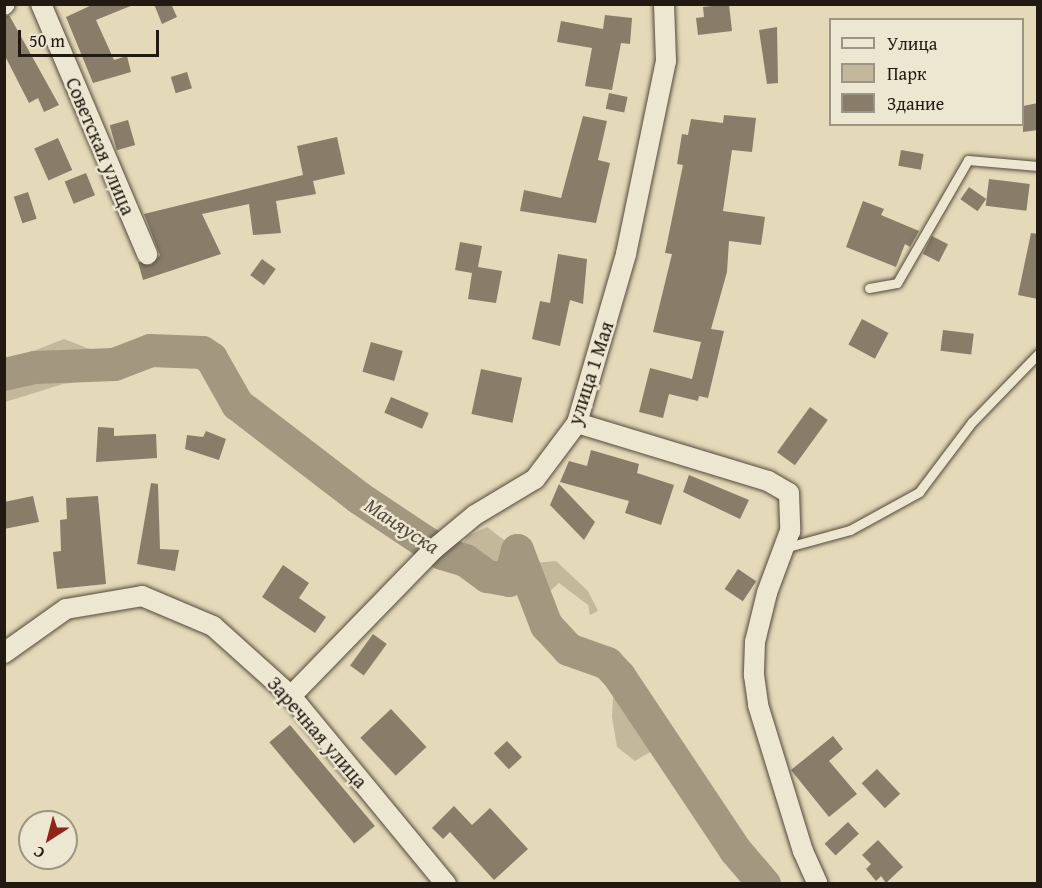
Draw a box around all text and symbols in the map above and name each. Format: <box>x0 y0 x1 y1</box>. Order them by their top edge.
scale bar <box>21 18 162 56</box>
legend <box>829 18 1024 126</box>
text: 50 m <box>29 27 65 54</box>
text: Улица <box>887 30 937 57</box>
text: Парк <box>887 60 926 87</box>
street label: Советская улица <box>61 74 141 218</box>
text: Здание <box>887 90 944 117</box>
street label: улица 1 Мая <box>562 318 618 428</box>
water label: Маняуска <box>360 493 444 559</box>
street label: Заречная улица <box>263 671 373 793</box>
north arrow <box>18 810 78 870</box>
text: С <box>28 841 49 865</box>

